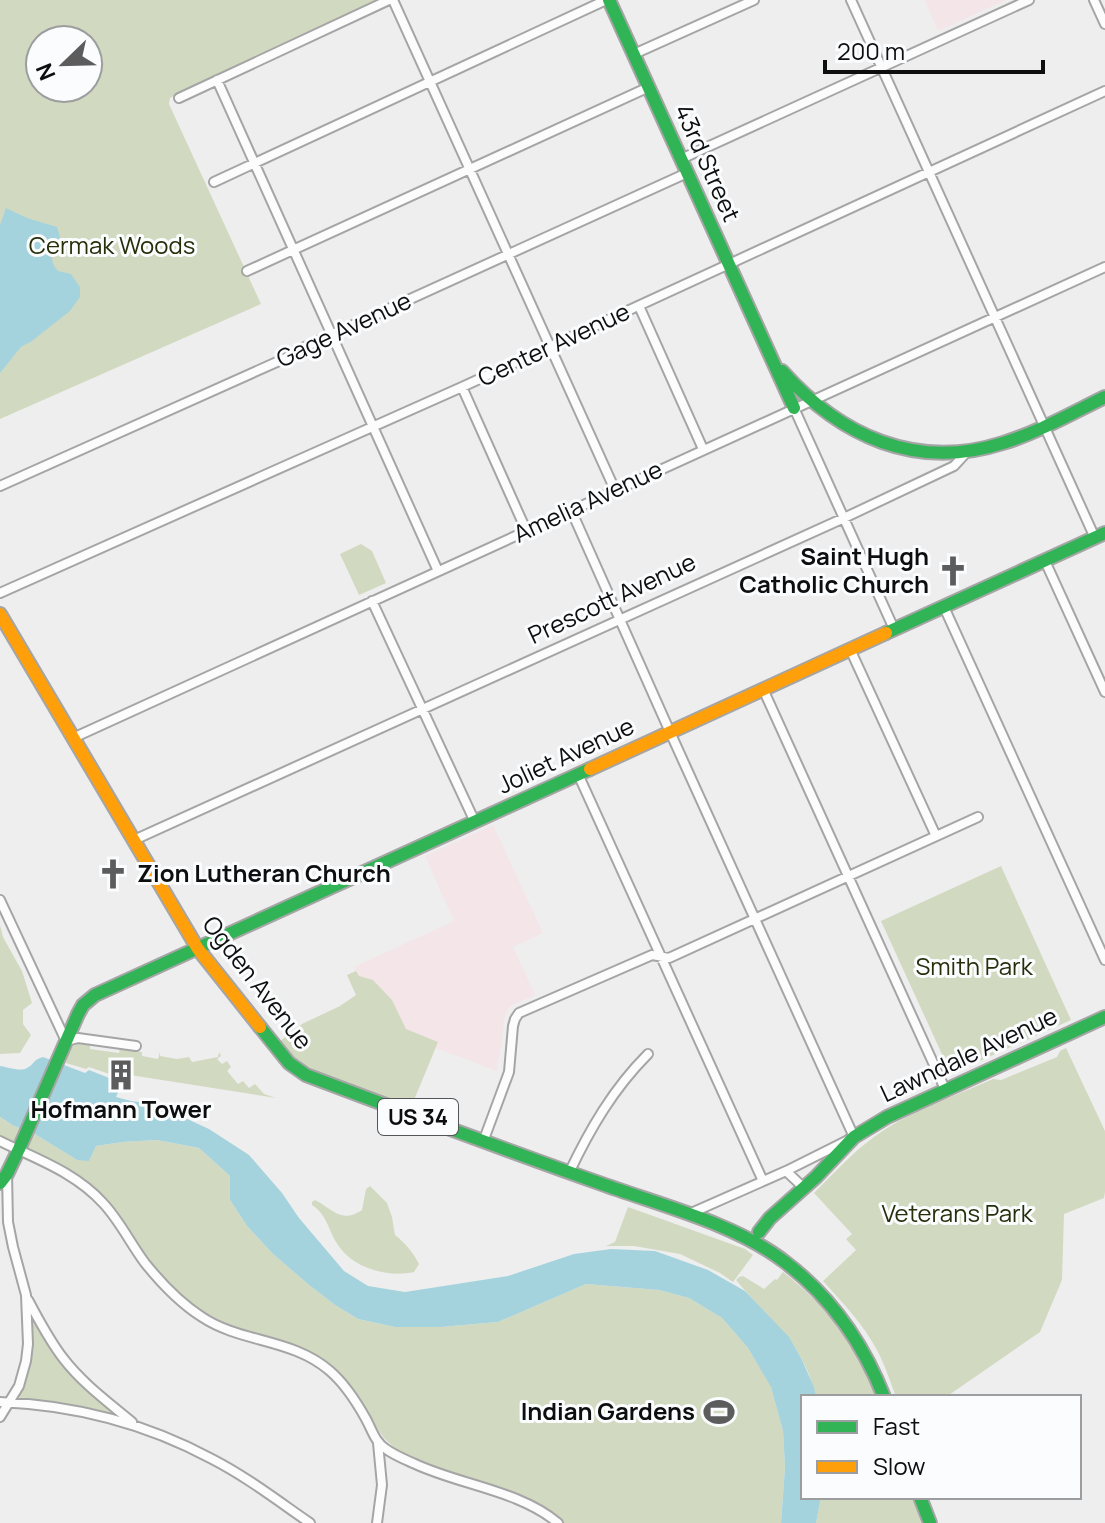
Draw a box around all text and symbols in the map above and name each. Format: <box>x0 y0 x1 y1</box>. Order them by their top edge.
north arrow <box>24 24 104 104</box>
scale bar <box>825 24 1043 74</box>
text: 200 m <box>837 34 905 67</box>
text: N <box>29 59 62 85</box>
street label: 43rd Street <box>668 98 749 226</box>
park label: Cermak Woods <box>29 228 195 261</box>
street label: Gage Avenue <box>270 283 416 374</box>
street label: Center Avenue <box>472 294 635 393</box>
street label: Amelia Avenue <box>507 452 667 550</box>
place label: Saint Hugh Catholic Church <box>739 539 929 600</box>
street label: Prescott Avenue <box>522 544 701 651</box>
church icon: Saint Hugh Catholic Church <box>936 554 970 588</box>
street label: Joliet Avenue <box>492 709 639 801</box>
place label: Zion Lutheran Church <box>137 856 391 889</box>
church icon: Zion Lutheran Church <box>96 857 130 891</box>
street label: Ogden Avenue <box>196 909 321 1056</box>
park label: Smith Park <box>915 949 1034 982</box>
street label: Lawndale Avenue <box>874 998 1062 1109</box>
building icon: Hofmann Tower <box>104 1058 138 1092</box>
place label: Hofmann Tower <box>30 1092 212 1125</box>
road number: US 34 <box>378 1099 458 1135</box>
park label: Veterans Park <box>881 1196 1034 1229</box>
place label: Indian Gardens <box>521 1394 695 1427</box>
sports icon: Indian Gardens <box>702 1395 736 1429</box>
legend <box>801 1395 1081 1499</box>
text: Fast <box>873 1409 920 1442</box>
text: Slow <box>873 1449 926 1482</box>

